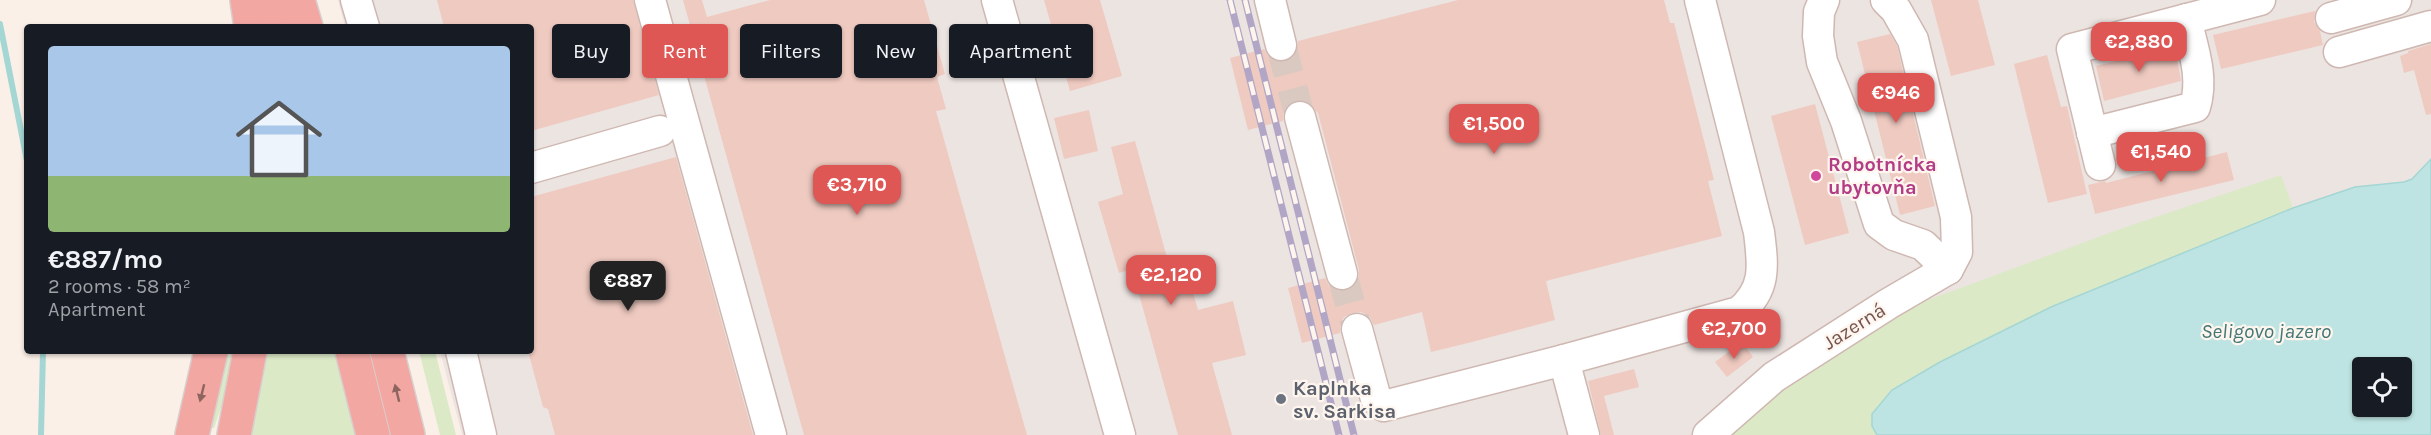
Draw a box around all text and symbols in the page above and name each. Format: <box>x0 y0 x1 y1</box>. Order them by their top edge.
pin: €2,880 <box>2090 22 2188 73</box>
chip: Buy <box>552 24 630 78</box>
chip: Rent <box>642 24 728 78</box>
chip: Filters <box>740 24 842 78</box>
chip: New <box>854 24 937 78</box>
chip: Apartment <box>949 24 1093 78</box>
text: €2,880 <box>2105 30 2173 53</box>
pin: €946 <box>1860 73 1932 124</box>
text: €946 <box>1872 81 1920 104</box>
icon: home <box>225 85 333 193</box>
pin: €1,500 <box>1445 104 1543 155</box>
text: €1,500 <box>1463 112 1525 135</box>
pin: €1,540 <box>2112 132 2210 183</box>
text: €1,540 <box>2130 140 2192 163</box>
place label: Robotnícka ubytovňa <box>1828 153 1937 199</box>
pin: €3,710 <box>808 165 906 216</box>
marker: Robotnícka ubytovňa <box>1809 169 1823 183</box>
text: €3,710 <box>827 173 887 196</box>
text: €887/mo <box>48 244 163 275</box>
pin: €2,120 <box>1122 255 1220 306</box>
pin: €887 <box>592 261 664 312</box>
text: €2,120 <box>1140 263 1202 286</box>
text: €887 <box>604 269 652 292</box>
text: 2 rooms · 58 m² <box>48 275 191 298</box>
text: Apartment <box>48 298 146 321</box>
street label: Jazerná <box>1819 298 1890 355</box>
pin: €2,700 <box>1685 309 1783 360</box>
text: €2,700 <box>1701 317 1767 340</box>
water label: Seligovo jazero <box>2201 319 2332 343</box>
map controls <box>2352 357 2412 417</box>
button: locate <box>2352 357 2412 417</box>
place label: Kaplnka sv. Sarkisa <box>1293 377 1396 423</box>
one-way arrow <box>196 384 206 402</box>
one-way arrow <box>392 384 402 402</box>
marker: Kaplnka sv. Sarkisa <box>1274 392 1288 406</box>

